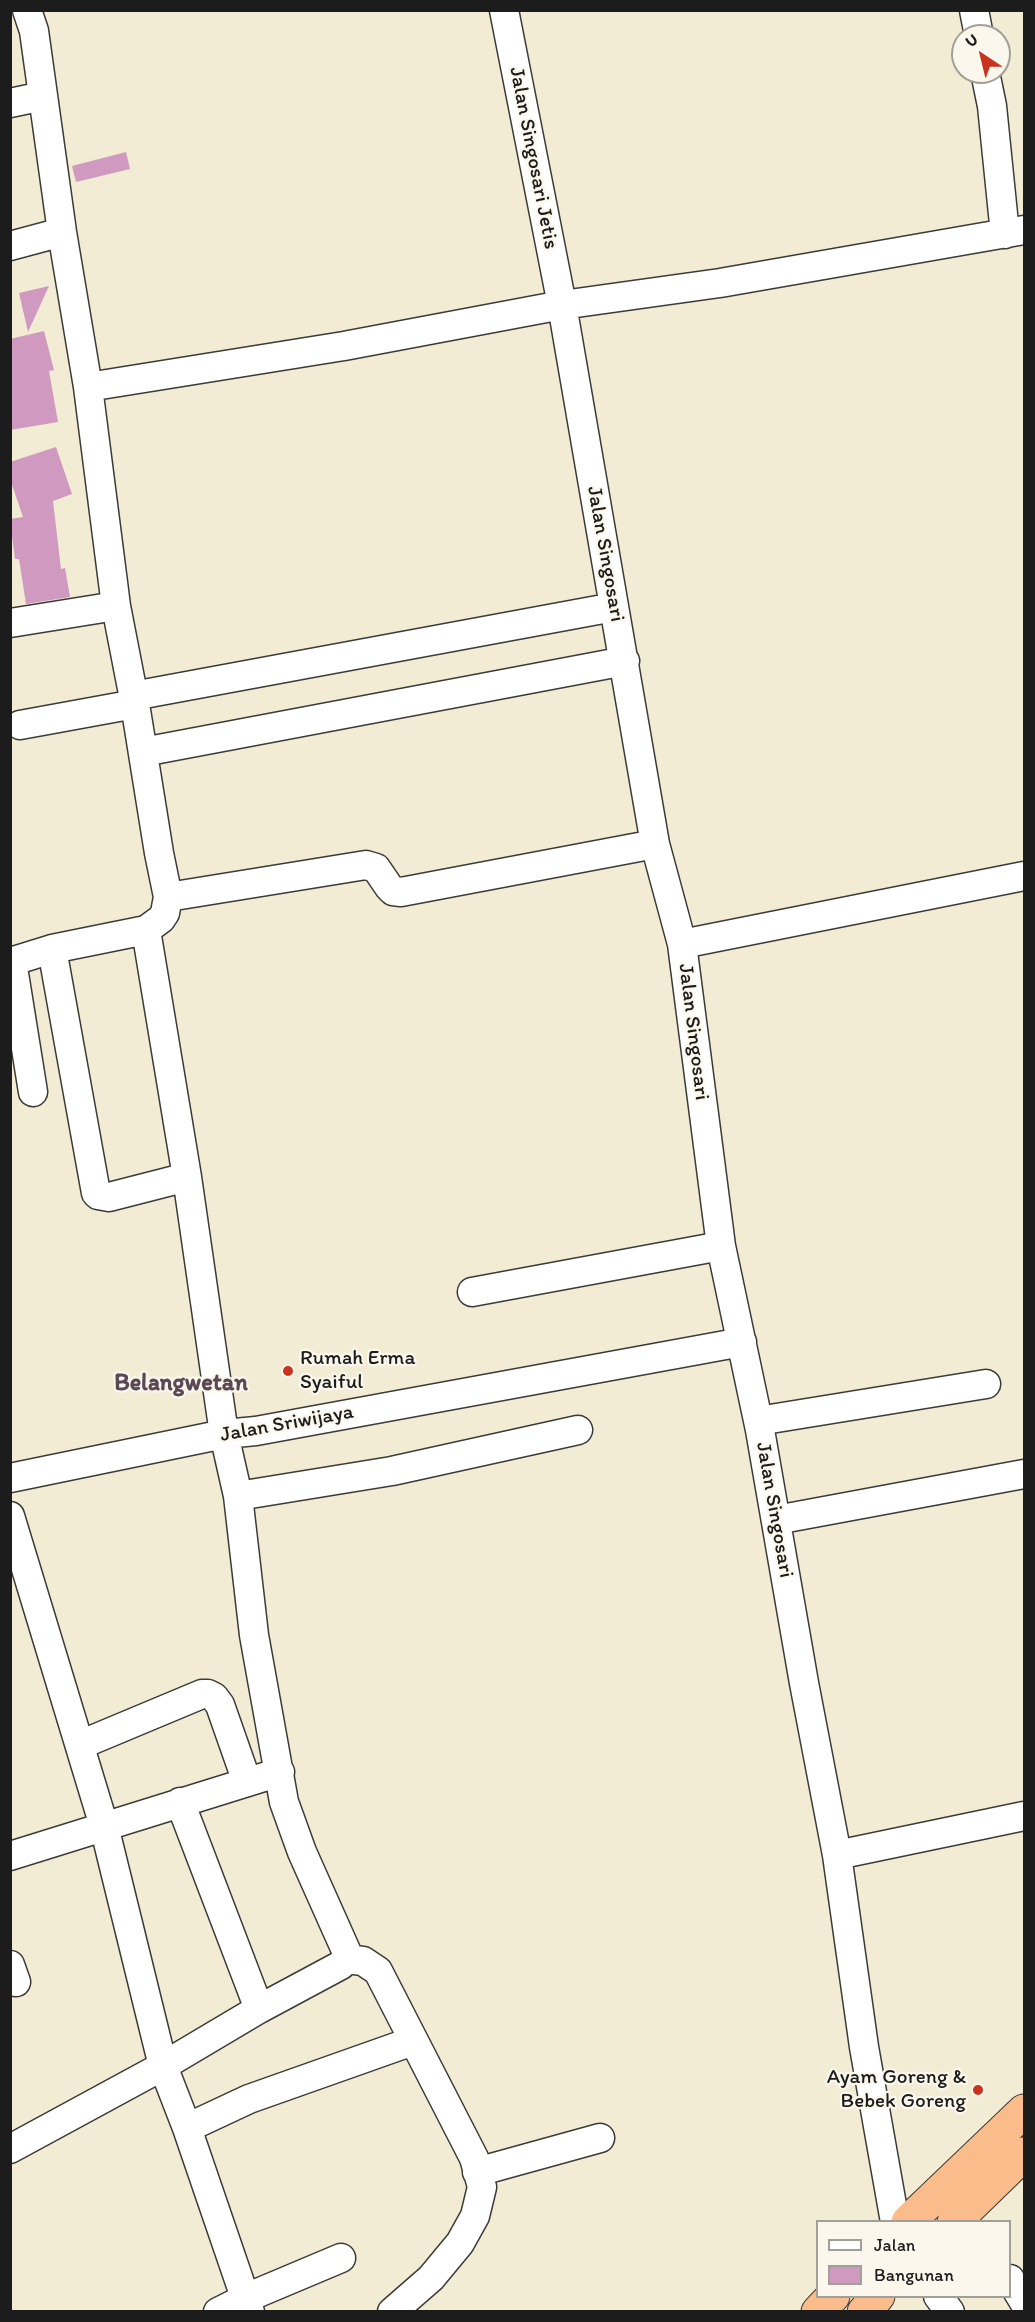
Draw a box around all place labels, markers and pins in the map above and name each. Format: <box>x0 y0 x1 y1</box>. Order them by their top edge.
place label: Rumah Erma Syaiful <box>300 1346 415 1396</box>
marker: Rumah Erma Syaiful <box>281 1364 295 1378</box>
place label: Ayam Goreng & Bebek Goreng <box>827 2065 966 2115</box>
marker: Ayam Goreng & Bebek Goreng <box>971 2083 985 2097</box>

